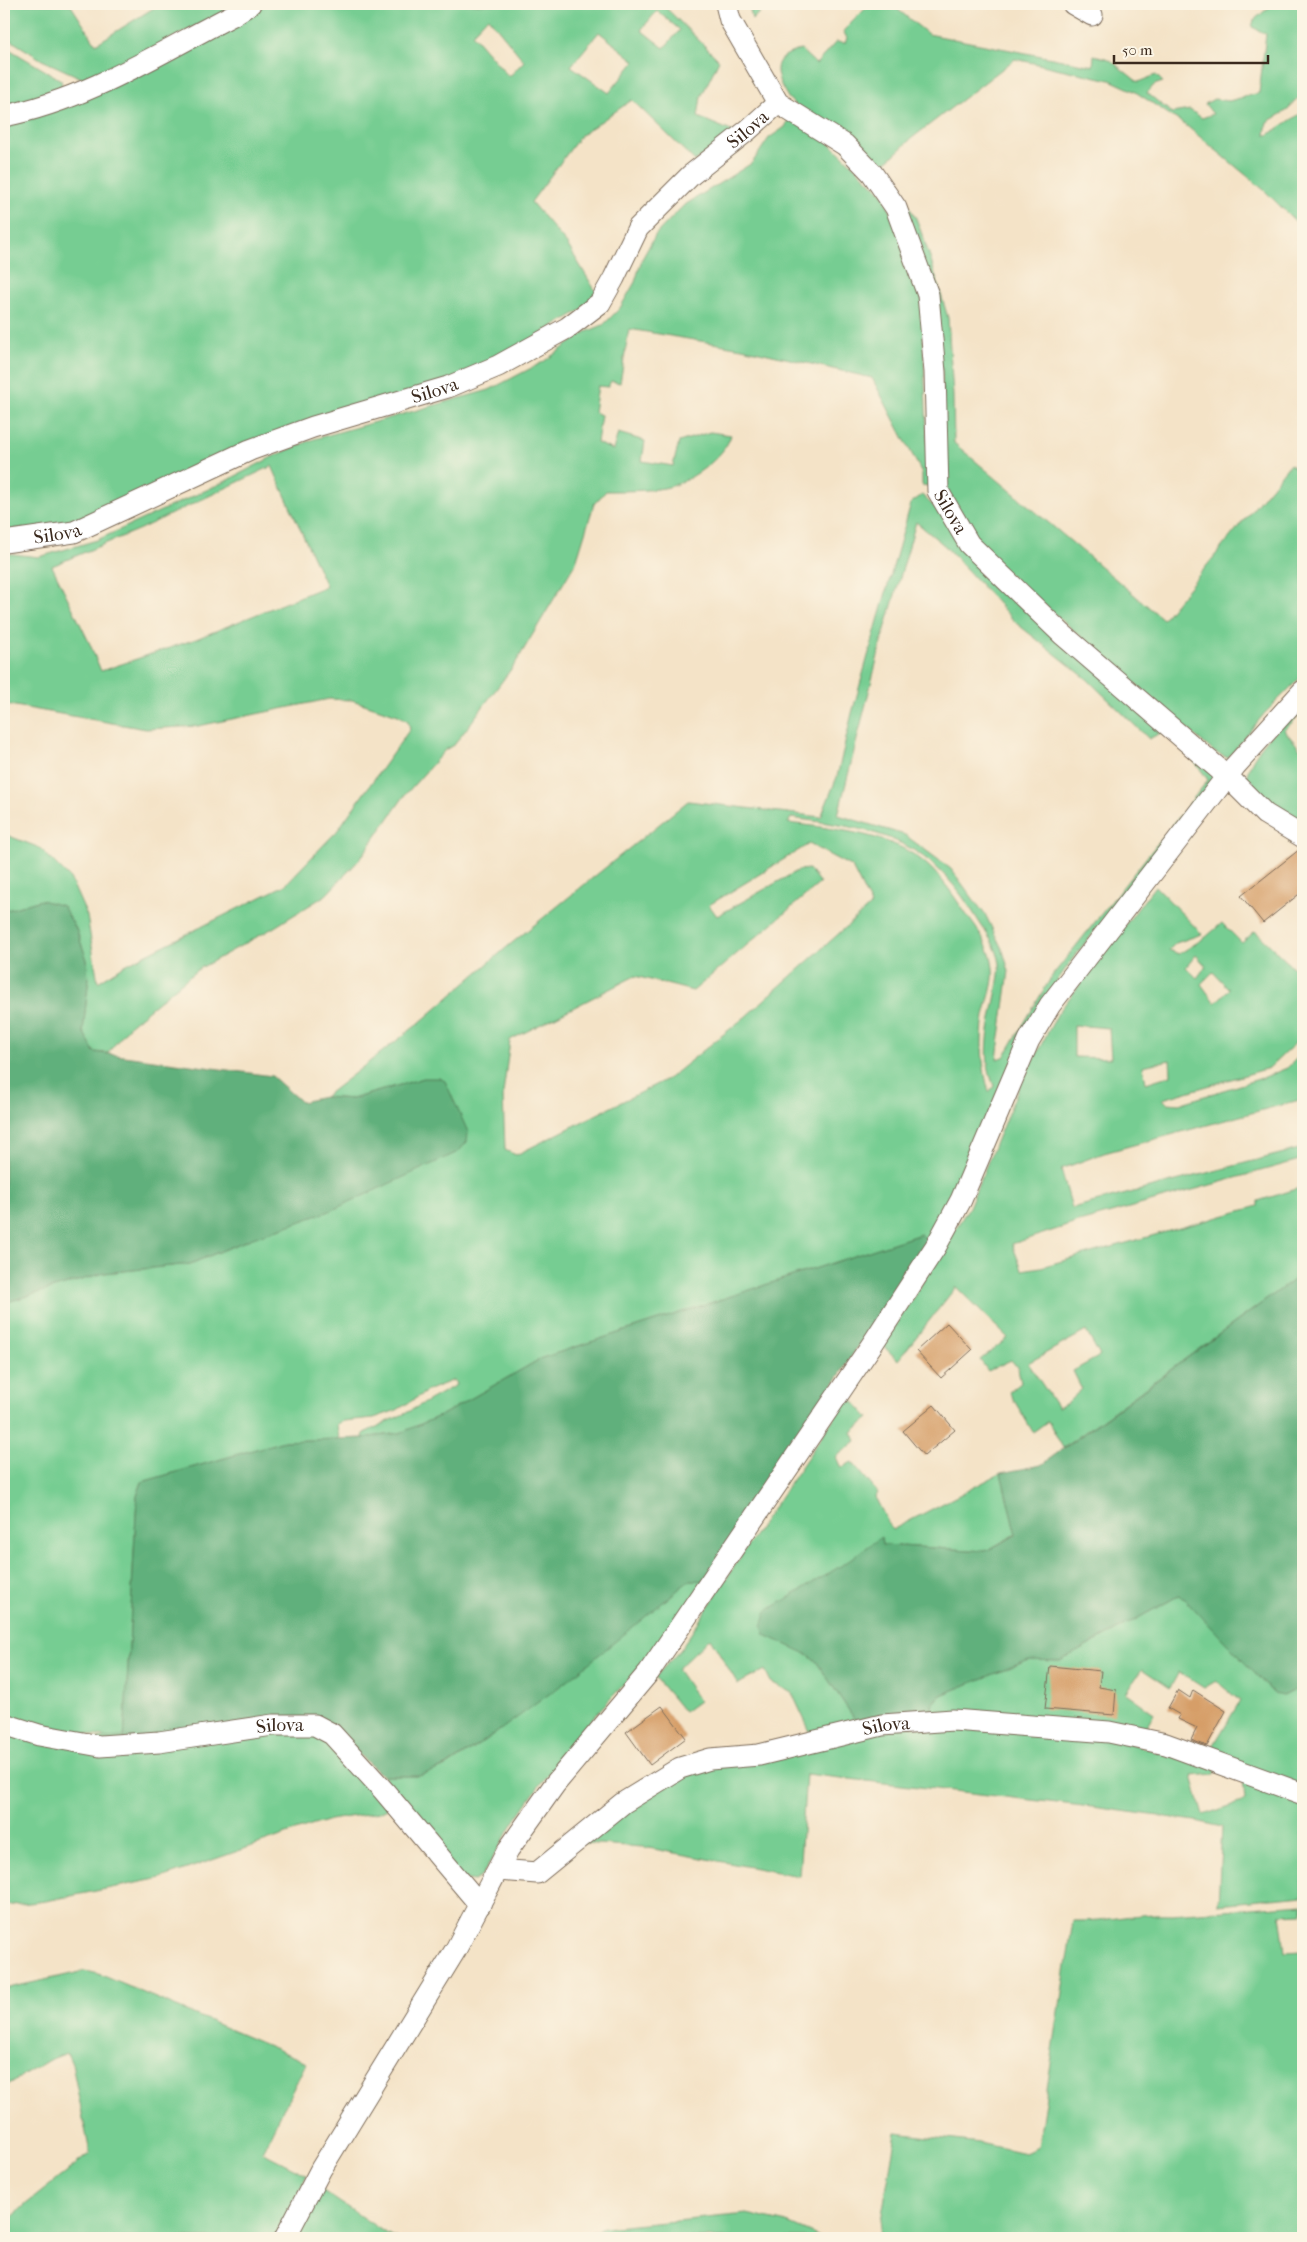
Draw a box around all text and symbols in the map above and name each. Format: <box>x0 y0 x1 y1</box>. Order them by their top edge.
scale bar <box>1114 32 1268 64</box>
text: 50 m <box>1122 41 1153 59</box>
street label: Silova <box>723 106 773 153</box>
street label: Silova <box>409 373 462 408</box>
street label: Silova <box>929 486 972 538</box>
street label: Silova <box>32 519 85 549</box>
street label: Silova <box>860 1712 911 1740</box>
street label: Silova <box>255 1714 304 1738</box>

